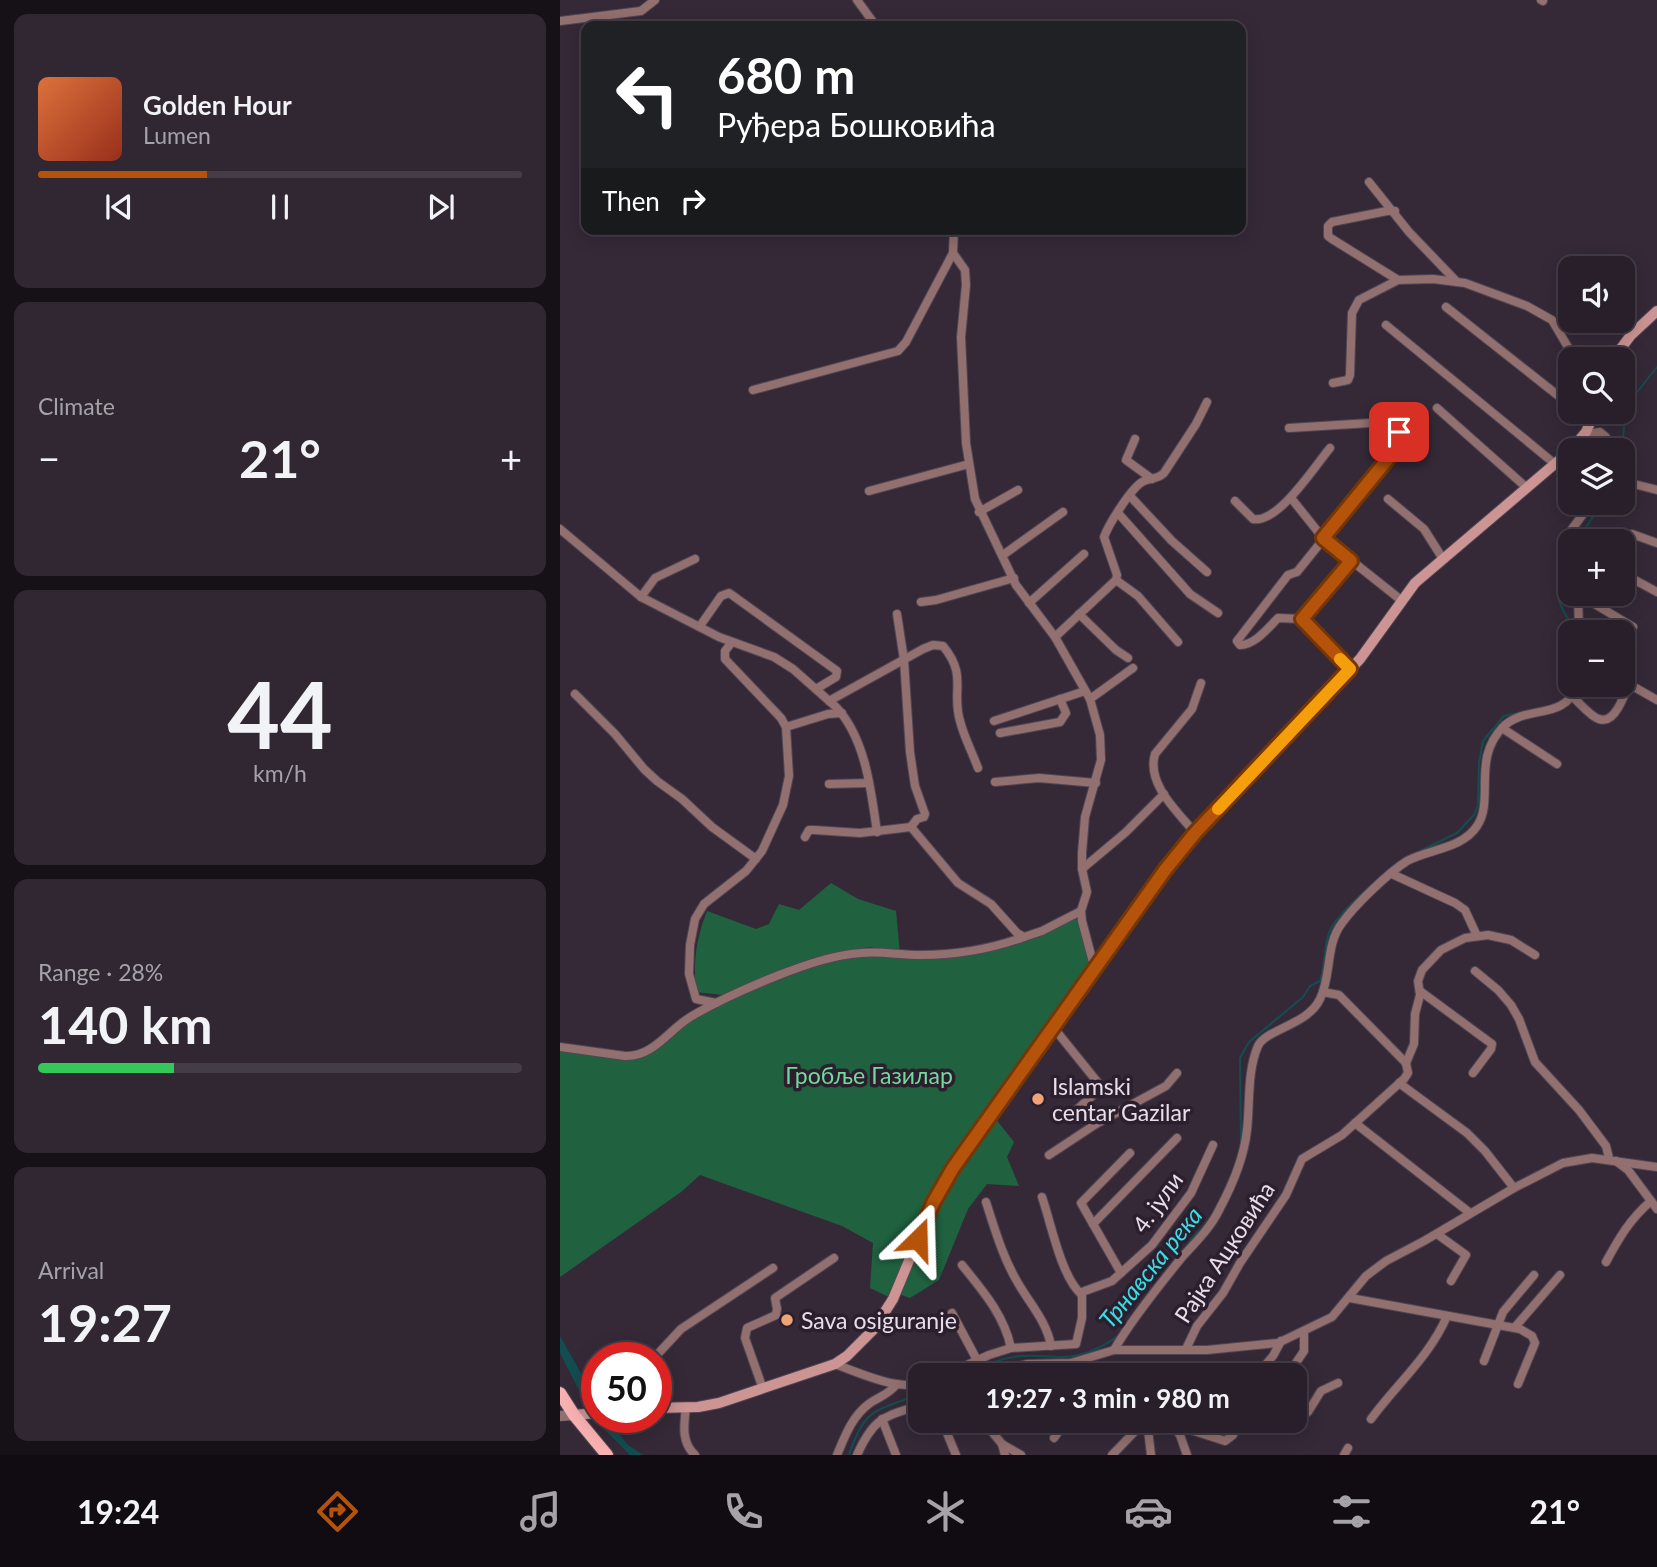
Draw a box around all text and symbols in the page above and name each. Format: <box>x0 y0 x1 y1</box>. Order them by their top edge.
text: 680 m <box>717 46 855 104</box>
icon: left <box>602 49 693 140</box>
text: Golden Hour <box>143 89 292 121</box>
text: Руђера Бошковића <box>717 105 996 144</box>
text: Lumen <box>143 121 211 149</box>
icon: right <box>674 182 712 220</box>
text: Then <box>602 185 660 217</box>
icon: previous <box>100 188 138 226</box>
icon: pause <box>261 188 299 226</box>
icon: next <box>422 188 460 226</box>
map controls <box>1558 256 1635 697</box>
button: sound <box>1558 256 1635 333</box>
button: search <box>1558 347 1635 424</box>
text: Climate <box>38 392 115 420</box>
pin <box>1369 402 1429 462</box>
icon: arrive <box>1380 413 1418 451</box>
text: 21° <box>239 427 321 489</box>
text: − <box>38 435 60 481</box>
text: + <box>500 435 522 481</box>
button: layers <box>1558 438 1635 515</box>
button: + <box>1558 529 1635 606</box>
button: − <box>1558 620 1635 697</box>
text: 44 <box>227 659 333 768</box>
text: km/h <box>253 759 307 787</box>
text: Range · 28% <box>38 958 163 986</box>
text: 140 km <box>38 993 212 1055</box>
park label: Гробље Газилар <box>785 1061 953 1089</box>
place label: Islamski centar Gazilar <box>1052 1072 1191 1126</box>
marker: Islamski centar Gazilar <box>1030 1091 1046 1107</box>
street label: 4. јули <box>1126 1166 1188 1238</box>
street label: Рајка Ацковића <box>1168 1176 1280 1328</box>
water label: Трнавска река <box>1092 1201 1208 1333</box>
position arrow <box>881 1202 955 1276</box>
text: Arrival <box>38 1256 104 1284</box>
text: 19:27 <box>38 1291 172 1353</box>
place label: Sava osiguranje <box>801 1306 957 1334</box>
marker: Sava osiguranje <box>779 1312 795 1328</box>
speed limit sign: 50 <box>581 1342 672 1433</box>
text: 19:27 · 3 min · 980 m <box>985 1382 1230 1414</box>
icon: directions <box>313 1487 362 1536</box>
icon: music <box>516 1487 565 1536</box>
icon: phone <box>719 1487 768 1536</box>
icon: climate <box>921 1487 970 1536</box>
icon: car <box>1124 1487 1173 1536</box>
icon: filters <box>1327 1487 1376 1536</box>
text: 19:24 <box>77 1492 159 1531</box>
text: 21° <box>1530 1492 1580 1531</box>

